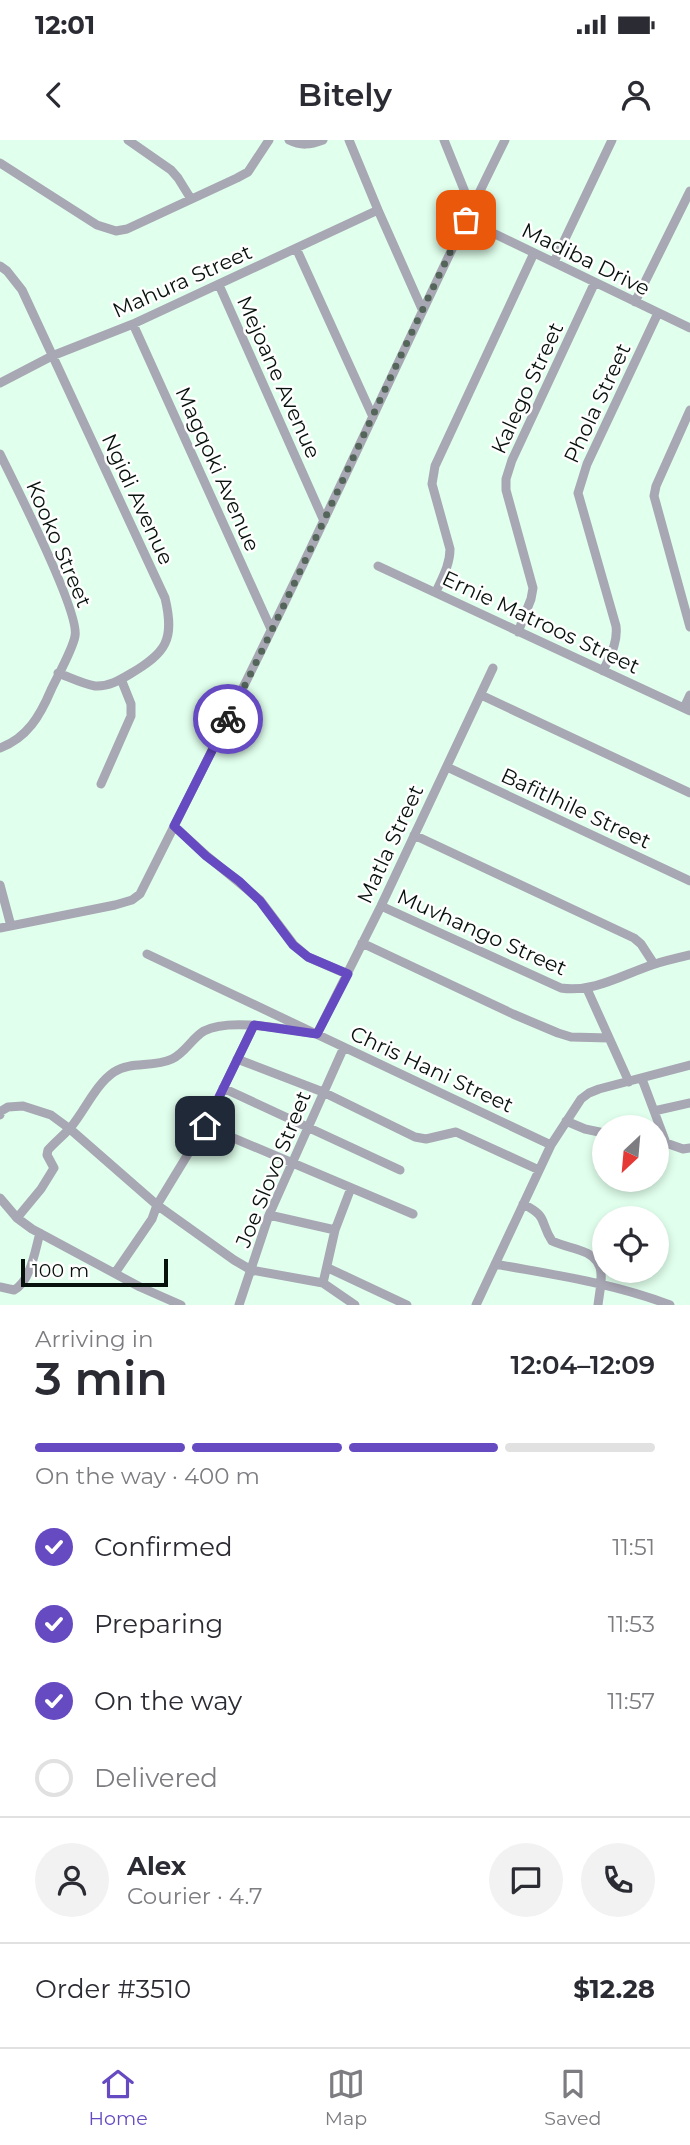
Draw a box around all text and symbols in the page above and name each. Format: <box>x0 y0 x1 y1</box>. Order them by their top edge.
text: 12:01 <box>35 9 95 41</box>
text: Bitely <box>298 75 392 114</box>
icon: back <box>35 76 73 114</box>
icon: person <box>617 76 655 114</box>
pin <box>436 190 496 250</box>
icon: bag <box>447 201 485 239</box>
street label: Madiba Drive <box>518 217 654 301</box>
street label: Mahura Street <box>109 239 255 323</box>
street label: Mejoane Avenue <box>232 292 326 462</box>
street label: Kalego Street <box>486 318 568 458</box>
street label: Phola Street <box>558 339 636 467</box>
street label: Magqoki Avenue <box>171 383 265 555</box>
street label: Ngidi Avenue <box>97 429 179 569</box>
street label: Kooko Street <box>21 477 97 611</box>
street label: Ernie Matroos Street <box>438 565 644 679</box>
courier <box>193 684 263 754</box>
icon: bike <box>209 700 247 738</box>
street label: Bafitlhile Street <box>497 762 655 854</box>
street label: Matla Street <box>352 781 428 907</box>
street label: Muvhango Street <box>393 883 571 981</box>
street label: Chris Hani Street <box>346 1020 518 1118</box>
street label: Joe Slovo Street <box>230 1087 316 1252</box>
pin <box>175 1096 235 1156</box>
icon: home <box>186 1107 224 1145</box>
north arrow <box>592 1115 668 1192</box>
map controls <box>592 1115 669 1283</box>
button: locate <box>592 1206 669 1283</box>
scale bar <box>21 1256 168 1288</box>
text: 100 m <box>32 1259 89 1282</box>
text: Arriving in <box>35 1325 154 1353</box>
text: 12:04–12:09 <box>511 1349 655 1381</box>
text: 3 min <box>35 1350 168 1407</box>
text: On the way · 400 m <box>35 1462 260 1490</box>
icon: check <box>35 1528 73 1566</box>
text: Confirmed <box>94 1531 233 1563</box>
text: 11:51 <box>612 1533 655 1561</box>
icon: check <box>35 1605 73 1643</box>
text: Preparing <box>94 1608 223 1640</box>
text: 11:53 <box>608 1610 655 1638</box>
icon: check <box>35 1682 73 1720</box>
text: On the way <box>94 1685 242 1717</box>
text: 11:57 <box>607 1687 655 1715</box>
text: Delivered <box>94 1762 218 1794</box>
button: person <box>35 1843 109 1917</box>
button: chat <box>489 1843 563 1917</box>
button: phone <box>581 1843 655 1917</box>
text: Alex <box>127 1850 186 1882</box>
text: Courier · 4.7 <box>127 1882 263 1910</box>
text: Order #3510 <box>35 1973 191 2005</box>
text: $12.28 <box>573 1973 655 2005</box>
tab: Home <box>89 2065 148 2130</box>
tab: Map <box>325 2065 367 2130</box>
tab: Saved <box>544 2065 601 2130</box>

